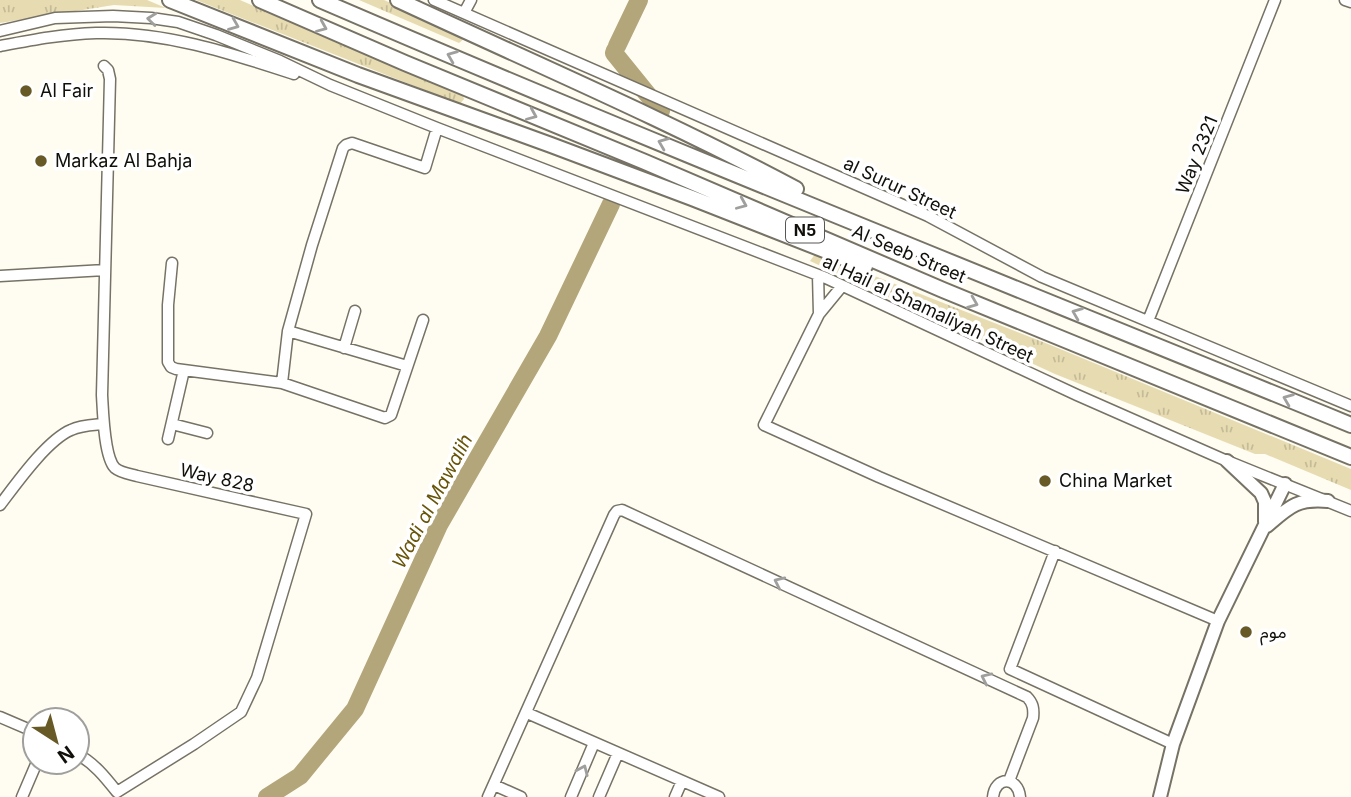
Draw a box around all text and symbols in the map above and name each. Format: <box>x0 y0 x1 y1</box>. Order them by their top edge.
one-way arrow <box>147 11 158 26</box>
one-way arrow <box>227 17 239 31</box>
one-way arrow <box>315 19 328 33</box>
one-way arrow <box>447 51 459 65</box>
place label: Al Fair <box>40 80 93 101</box>
marker: Al Fair <box>18 83 34 99</box>
one-way arrow <box>525 107 537 121</box>
street label: Way 2321 <box>1171 113 1222 197</box>
one-way arrow <box>657 137 670 151</box>
place label: Markaz Al Bahja <box>55 150 192 171</box>
street label: al Surur Street <box>841 152 960 223</box>
marker: Markaz Al Bahja <box>33 153 49 169</box>
one-way arrow <box>735 195 747 209</box>
road number: N5 <box>786 218 824 242</box>
street label: Al Seeb Street <box>849 220 969 287</box>
street label: al Hail al Shamaliyah Street <box>820 250 1037 367</box>
one-way arrow <box>967 294 979 308</box>
one-way arrow <box>1072 308 1084 322</box>
one-way arrow <box>1282 394 1294 408</box>
water label: Wadi al Mawalih <box>387 430 478 572</box>
street label: Way 828 <box>178 459 256 496</box>
place label: China Market <box>1059 470 1172 491</box>
marker: China Market <box>1037 473 1053 489</box>
one-way arrow <box>774 577 786 591</box>
place label: موم <box>1260 621 1287 646</box>
marker: موم <box>1238 624 1254 640</box>
one-way arrow <box>981 672 993 686</box>
north arrow <box>21 706 91 776</box>
text: N <box>53 741 78 768</box>
one-way arrow <box>574 765 588 777</box>

